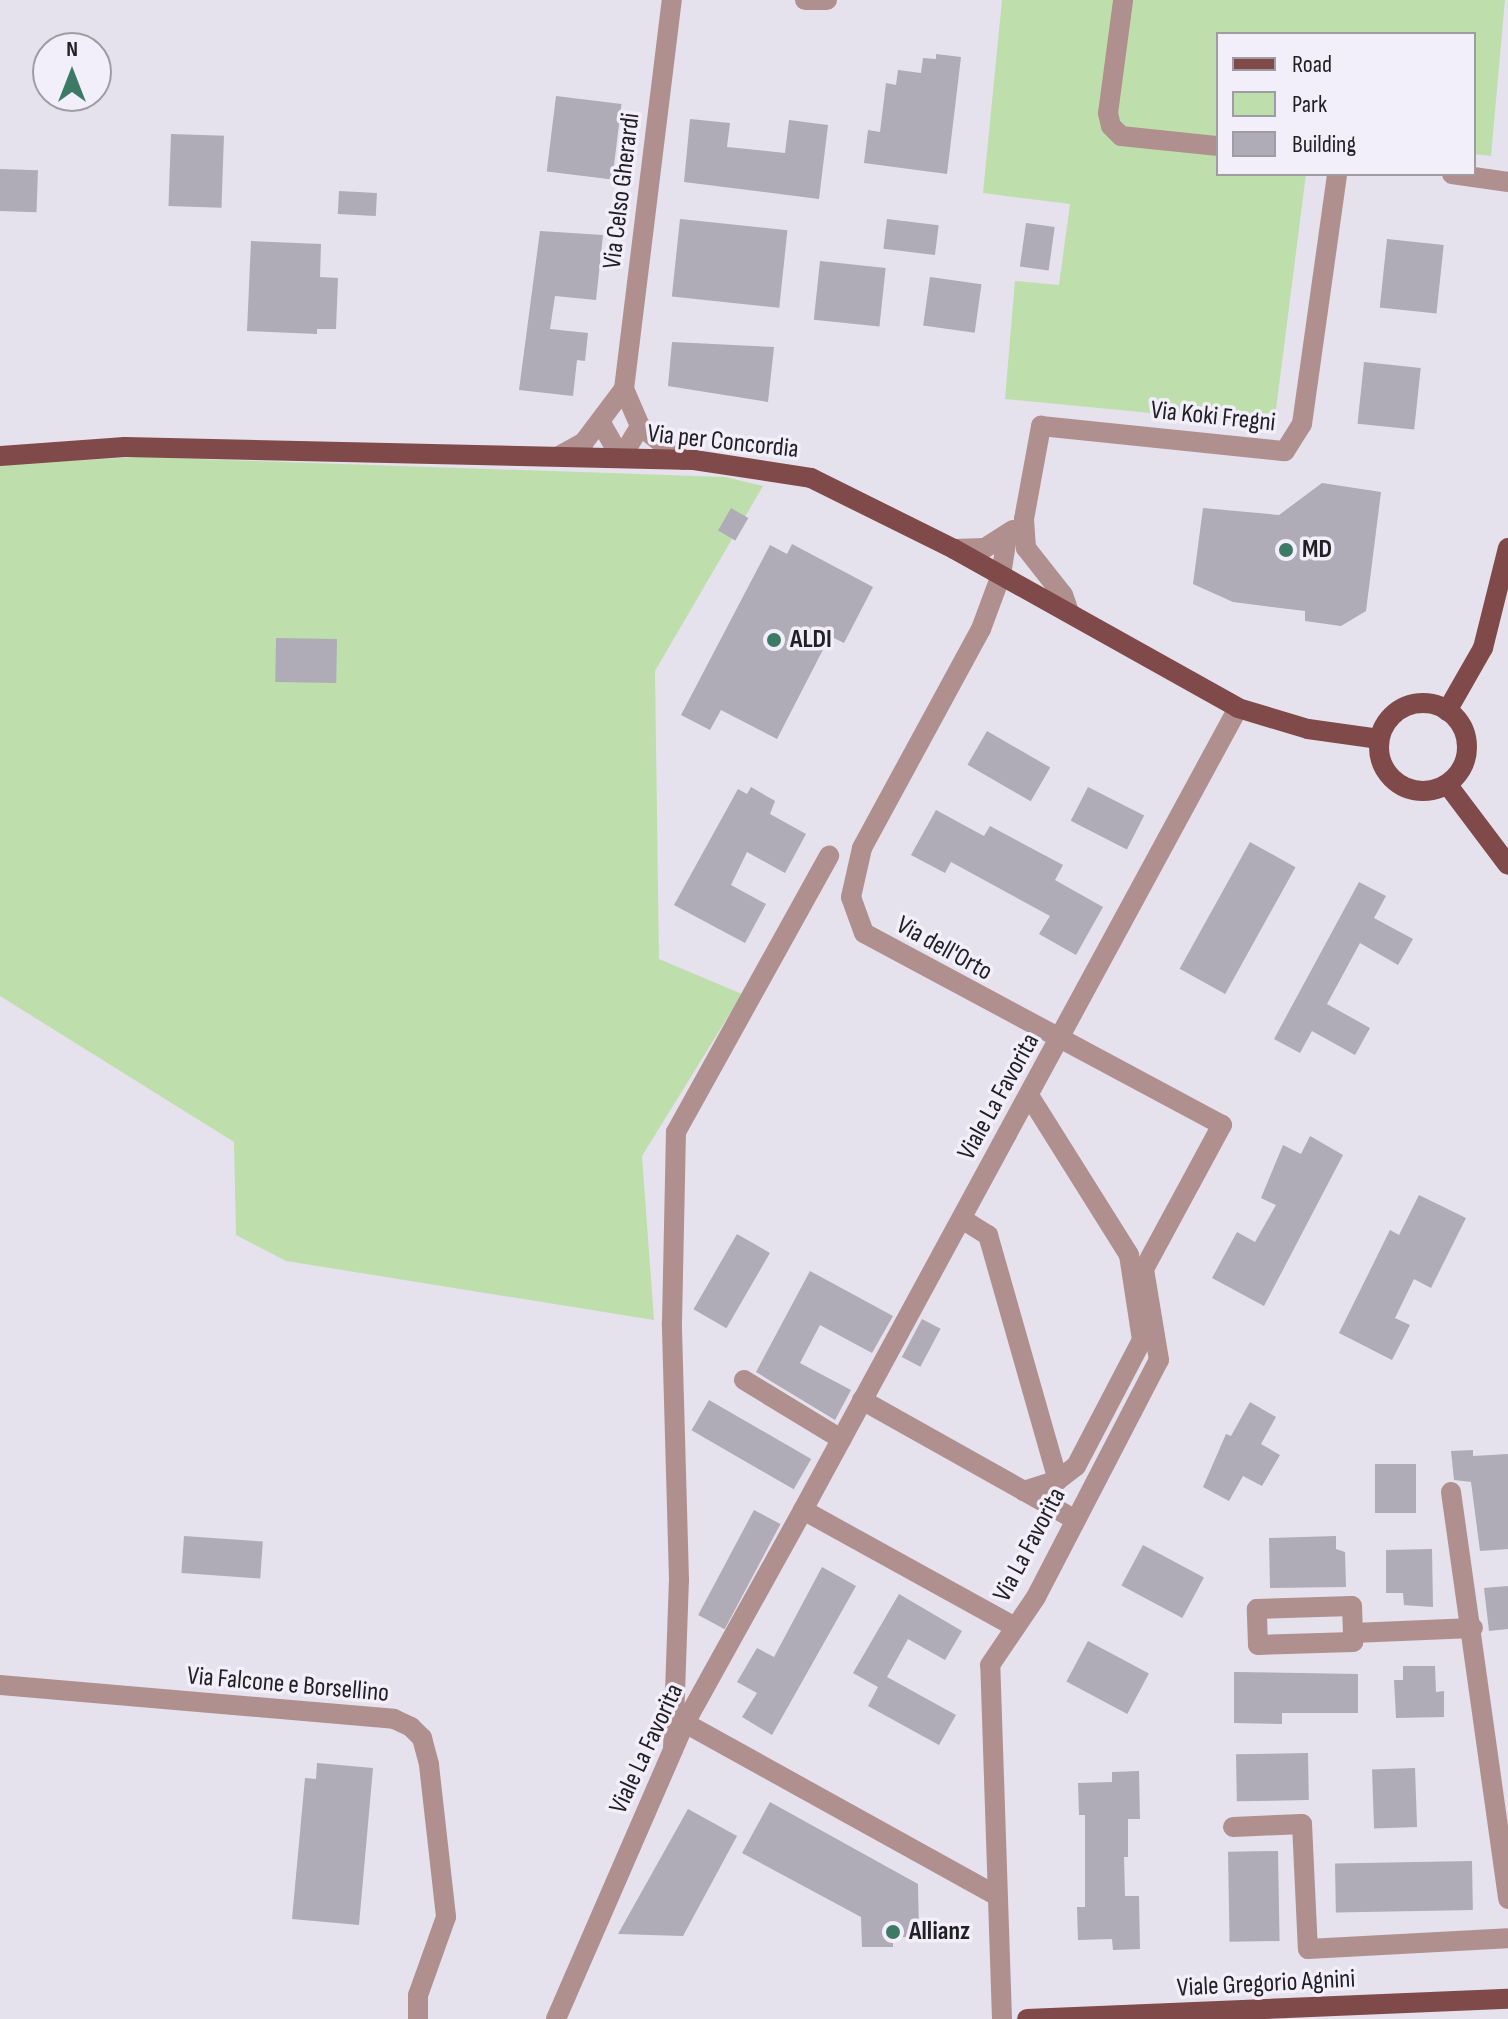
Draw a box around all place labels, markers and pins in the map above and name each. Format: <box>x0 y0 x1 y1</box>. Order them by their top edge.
place label: MD <box>1302 534 1332 566</box>
marker: MD <box>1277 541 1295 559</box>
place label: ALDI <box>790 624 832 656</box>
marker: ALDI <box>765 631 783 649</box>
place label: Allianz <box>909 1916 970 1948</box>
marker: Allianz <box>884 1923 902 1941</box>

